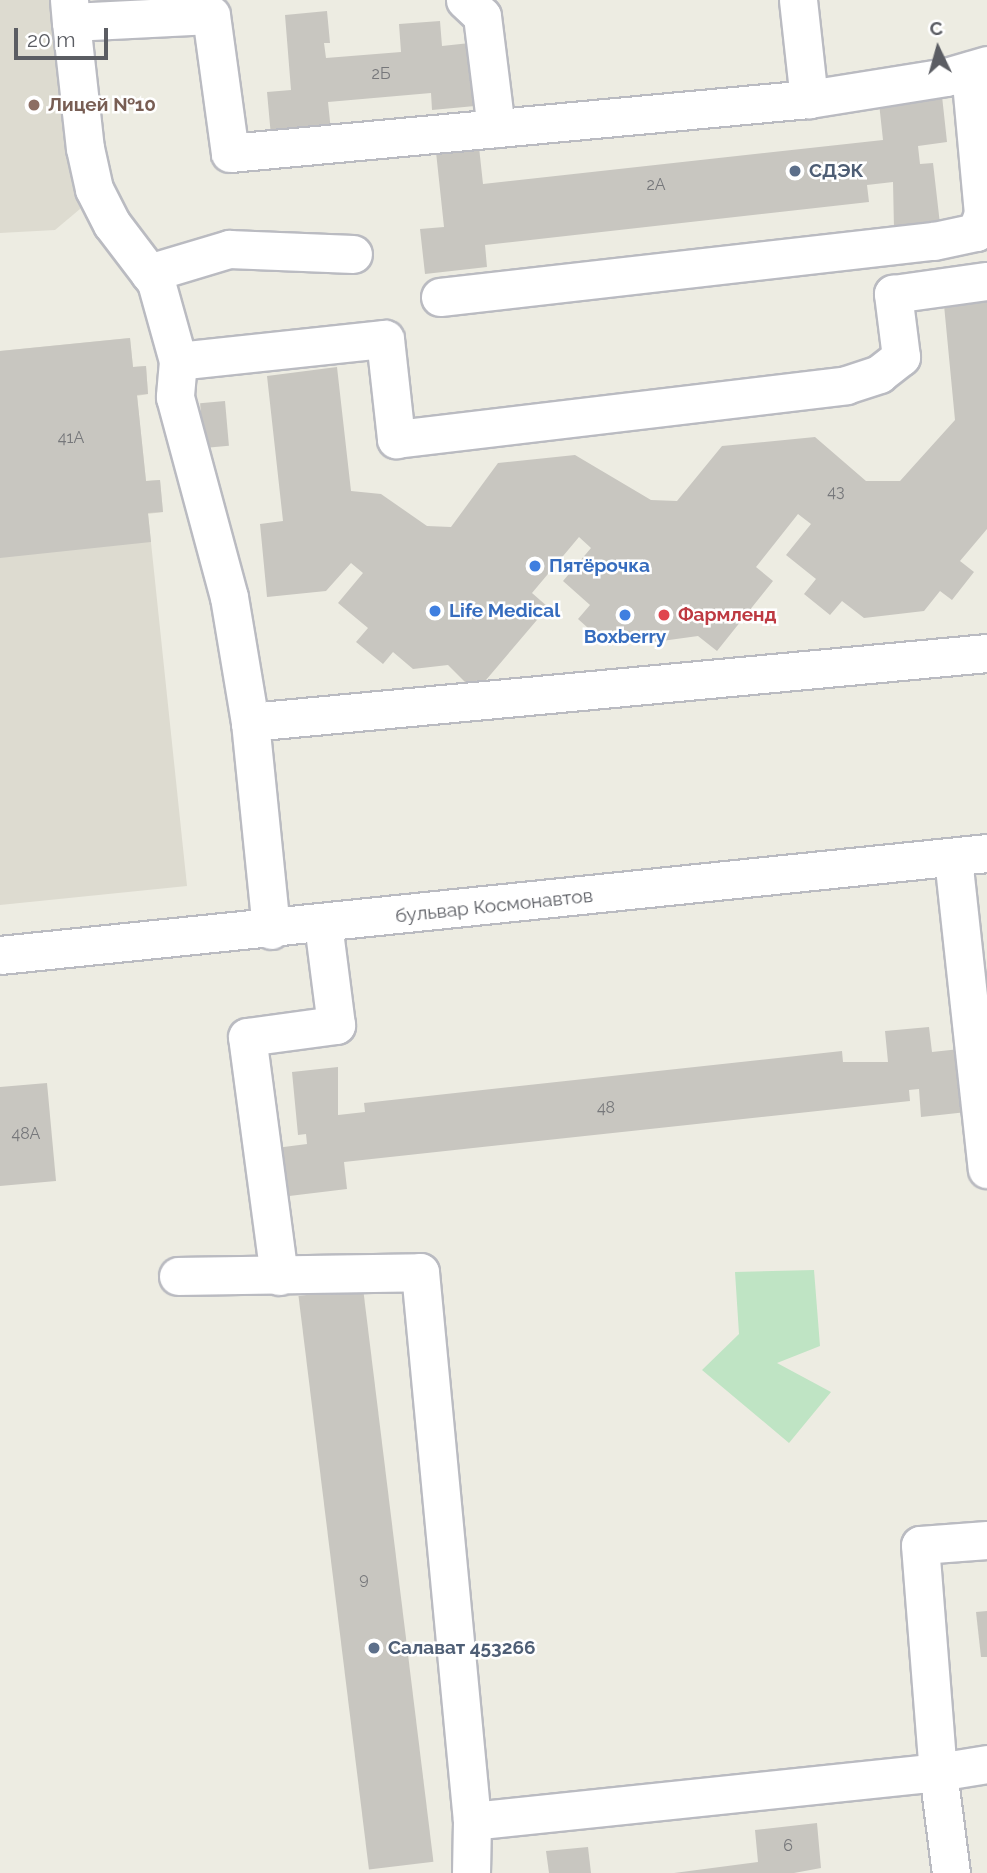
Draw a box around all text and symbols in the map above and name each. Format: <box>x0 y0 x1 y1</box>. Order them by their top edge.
scale bar <box>18 14 112 58</box>
north arrow <box>903 14 973 84</box>
text: С <box>929 17 944 40</box>
text: 20 m <box>27 27 75 52</box>
house number: 2Б <box>372 64 390 84</box>
place label: Лицей №10 <box>48 94 156 116</box>
marker: Лицей №10 <box>26 97 42 113</box>
place label: СДЭК <box>809 160 864 182</box>
marker: СДЭК <box>787 163 803 179</box>
house number: 2А <box>646 175 666 195</box>
house number: 41А <box>58 428 84 448</box>
house number: 43 <box>827 482 845 502</box>
place label: Пятёрочка <box>549 555 650 577</box>
marker: Пятёрочка <box>527 558 543 574</box>
place label: Life Medical <box>449 600 560 622</box>
marker: Life Medical <box>427 603 443 619</box>
place label: Фармленд <box>678 604 777 626</box>
marker: Boxberry <box>617 607 633 623</box>
marker: Фармленд <box>656 607 672 623</box>
place label: Boxberry <box>584 626 666 648</box>
street label: бульвар Космонавтов <box>394 884 594 928</box>
house number: 48 <box>597 1098 615 1118</box>
house number: 48А <box>12 1124 40 1144</box>
house number: 9 <box>359 1569 369 1589</box>
place label: Салават 453266 <box>388 1637 535 1659</box>
marker: Салават 453266 <box>366 1640 382 1656</box>
house number: 6 <box>783 1836 793 1856</box>

